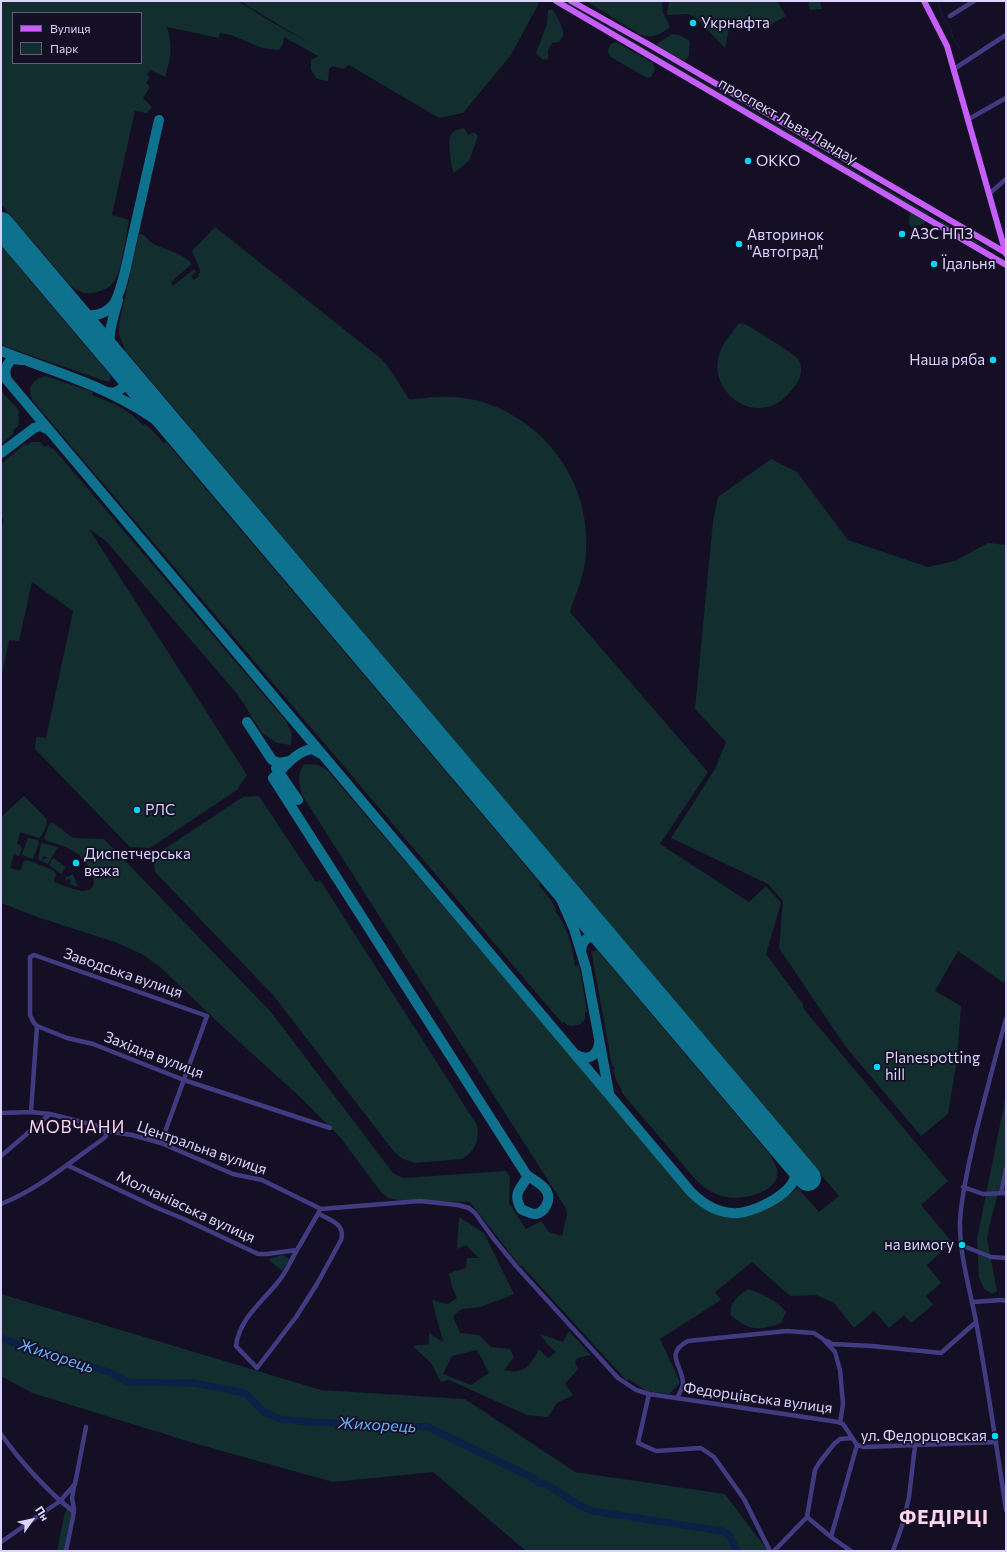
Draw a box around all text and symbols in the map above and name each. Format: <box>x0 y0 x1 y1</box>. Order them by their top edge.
legend <box>12 12 142 64</box>
place label: Укрнафта <box>701 14 770 32</box>
marker: Укрнафта <box>688 18 698 28</box>
text: Вулиця <box>50 21 91 35</box>
text: Парк <box>50 41 79 55</box>
street label: проспект Льва Ландау <box>715 74 861 168</box>
place label: ОККО <box>756 152 800 170</box>
marker: ОККО <box>743 156 753 166</box>
place label: АЗС НПЗ <box>910 225 973 243</box>
place label: Авторинок "Автоград" <box>747 226 824 261</box>
marker: АЗС НПЗ <box>897 229 907 239</box>
marker: Авторинок "Автоград" <box>734 239 744 249</box>
place label: Їдальня <box>942 255 996 273</box>
marker: Їдальня <box>929 259 939 269</box>
place label: Наша ряба <box>909 351 985 369</box>
marker: Наша ряба <box>988 355 998 365</box>
place label: РЛС <box>145 801 175 819</box>
marker: РЛС <box>132 805 142 815</box>
place label: Диспетчерська вежа <box>84 845 191 880</box>
marker: Диспетчерська вежа <box>71 858 81 868</box>
street label: Заводська вулиця <box>61 944 185 1002</box>
street label: Західна вулиця <box>102 1028 206 1082</box>
place label: Planespotting hill <box>885 1049 980 1084</box>
marker: Planespotting hill <box>872 1062 882 1072</box>
district label: МОВЧАНИ <box>29 1117 125 1137</box>
street label: Центральна вулиця <box>135 1117 269 1179</box>
street label: Молчанівська вулиця <box>114 1167 258 1247</box>
place label: на вимогу <box>884 1236 954 1254</box>
marker: на вимогу <box>957 1240 967 1250</box>
water label: Жихорець <box>16 1335 96 1377</box>
street label: Федорцівська вулиця <box>682 1379 834 1417</box>
water label: Жихорець <box>337 1413 417 1437</box>
place label: ул. Федорцовская <box>861 1427 987 1445</box>
marker: ул. Федорцовская <box>990 1431 1000 1441</box>
north arrow <box>12 1500 52 1540</box>
text: Пн <box>33 1504 52 1523</box>
district label: ФЕДІРЦІ <box>899 1507 989 1529</box>

